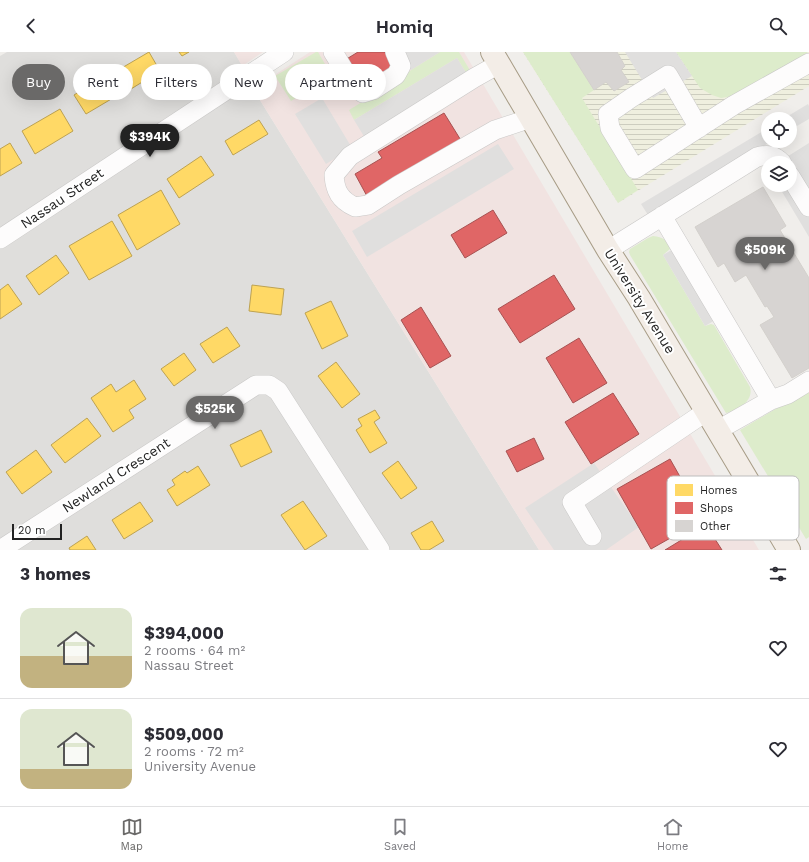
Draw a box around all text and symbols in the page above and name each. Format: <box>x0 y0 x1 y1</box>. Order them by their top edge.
icon: back <box>20 15 42 37</box>
icon: search <box>767 15 789 37</box>
text: Homiq <box>376 16 433 37</box>
chip: Buy <box>12 64 65 100</box>
chip: Rent <box>73 64 133 100</box>
chip: Filters <box>141 64 212 100</box>
chip: New <box>220 64 277 100</box>
chip: Apartment <box>285 64 386 100</box>
map controls <box>761 112 797 192</box>
button: locate <box>761 112 797 148</box>
pin: $394K <box>122 124 178 158</box>
text: $394K <box>129 129 171 144</box>
button: layers <box>761 156 797 192</box>
street label: Nassau Street <box>18 164 107 232</box>
pin: $509K <box>737 237 793 271</box>
text: $509K <box>744 242 786 257</box>
street label: University Avenue <box>601 246 679 356</box>
pin: $525K <box>187 396 243 430</box>
text: $525K <box>195 401 235 416</box>
street label: Newland Crescent <box>59 434 173 516</box>
legend <box>667 476 799 540</box>
text: Homes <box>700 484 737 497</box>
text: Shops <box>700 502 733 515</box>
text: Other <box>700 520 731 533</box>
scale bar <box>12 522 62 541</box>
text: 20 m <box>18 524 46 537</box>
icon: filters <box>767 563 789 585</box>
text: 3 homes <box>20 564 91 584</box>
text: $394,000 <box>144 623 224 643</box>
icon: home <box>52 624 100 672</box>
icon: heart <box>767 637 789 659</box>
text: 2 rooms · 64 m² <box>144 643 245 658</box>
text: Nassau Street <box>144 658 233 673</box>
text: $509,000 <box>144 724 224 744</box>
icon: home <box>52 725 100 773</box>
icon: heart <box>767 738 789 760</box>
text: 2 rooms · 72 m² <box>144 744 244 759</box>
text: University Avenue <box>144 759 256 774</box>
tab: Map <box>121 816 143 853</box>
tab: Saved <box>384 816 416 853</box>
tab: Home <box>657 816 688 853</box>

